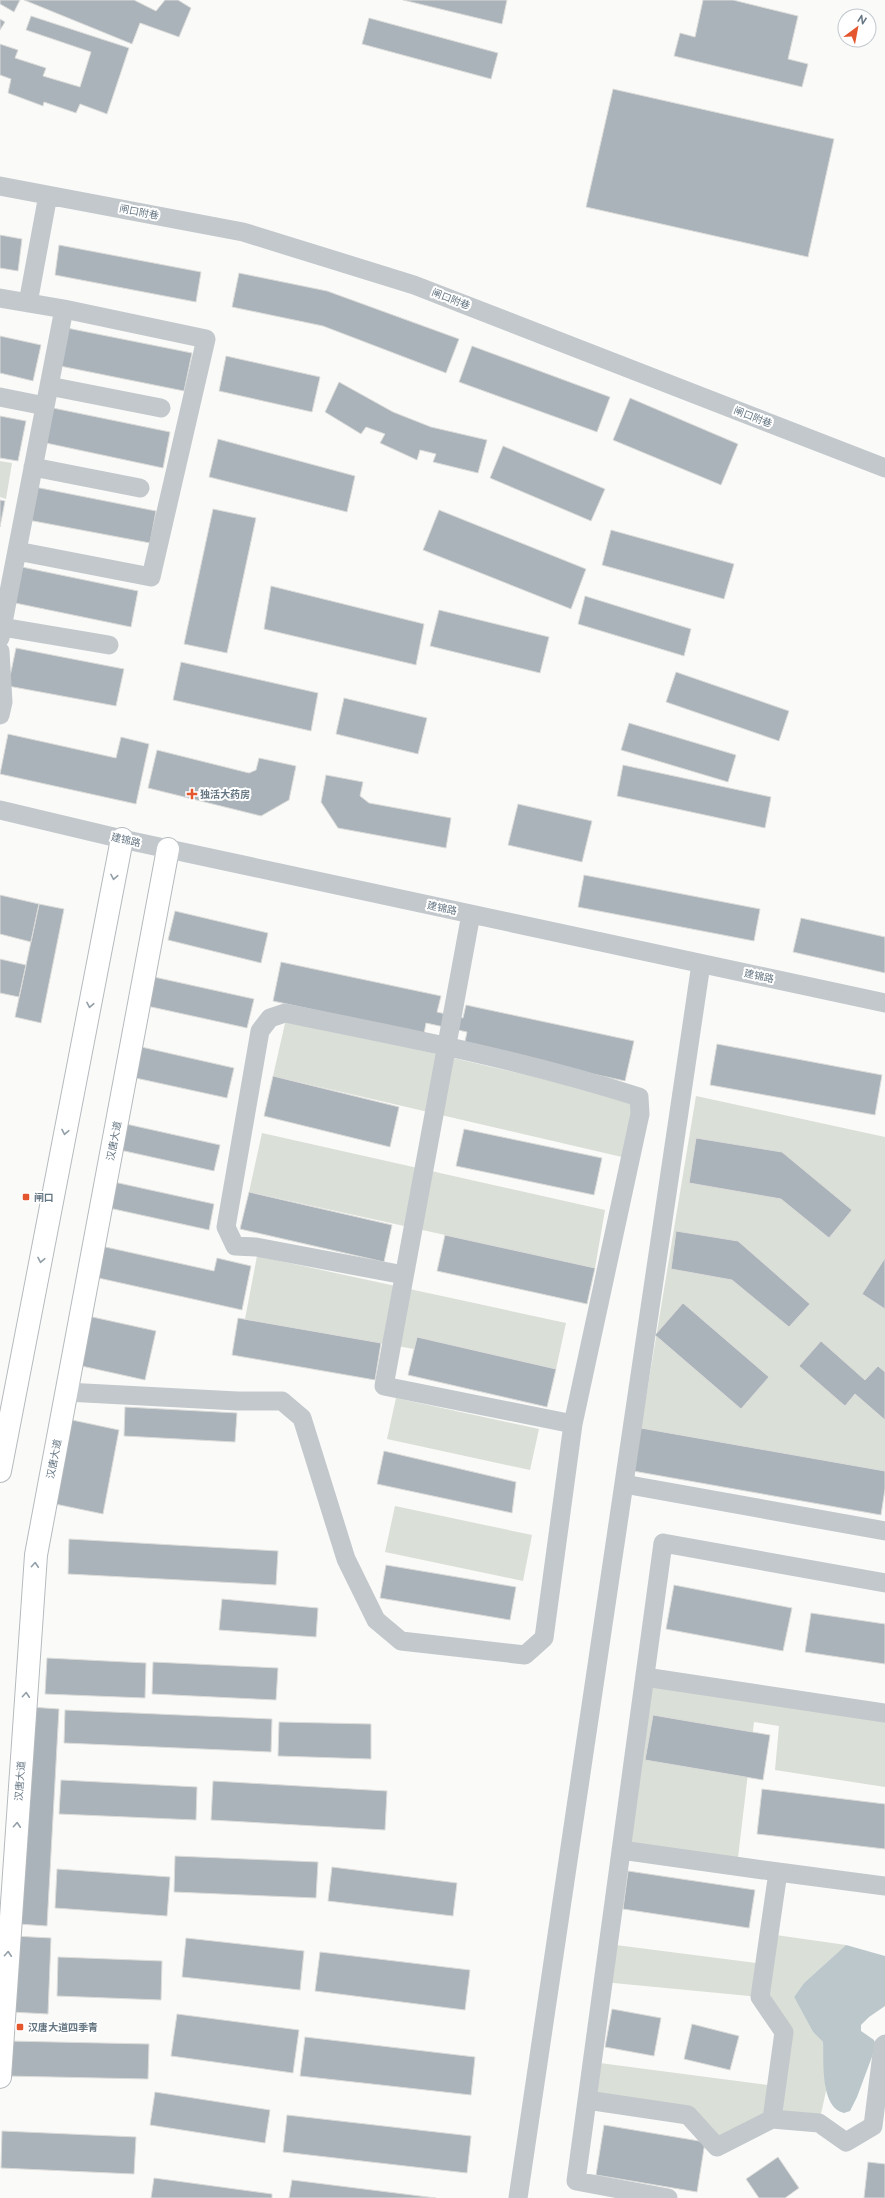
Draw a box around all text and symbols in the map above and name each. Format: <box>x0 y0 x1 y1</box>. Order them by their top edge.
north arrow <box>837 8 877 48</box>
text: N <box>855 12 869 28</box>
street label: 闸口附巷 <box>118 203 160 221</box>
street label: 闸口附巷 <box>430 287 472 311</box>
street label: 闸口附巷 <box>732 405 774 429</box>
marker: 独活大药房 <box>187 789 197 799</box>
place label: 独活大药房 <box>200 789 250 800</box>
street label: 建锦路 <box>110 831 142 849</box>
one-way arrow <box>111 874 119 880</box>
street label: 建锦路 <box>426 900 458 916</box>
street label: 建锦路 <box>743 968 775 984</box>
one-way arrow <box>86 1002 94 1008</box>
street label: 汉唐大道 <box>105 1120 123 1162</box>
one-way arrow <box>61 1129 70 1136</box>
marker: 闸口 <box>21 1192 31 1202</box>
place label: 闸口 <box>34 1192 54 1203</box>
one-way arrow <box>37 1257 45 1263</box>
street label: 汉唐大道 <box>45 1438 63 1480</box>
one-way arrow <box>30 1562 39 1568</box>
one-way arrow <box>22 1692 30 1698</box>
street label: 汉唐大道 <box>13 1761 27 1801</box>
one-way arrow <box>13 1822 22 1828</box>
one-way arrow <box>4 1951 13 1957</box>
marker: 汉唐大道四季青 <box>15 2022 25 2032</box>
place label: 汉唐大道四季青 <box>28 2022 98 2033</box>

